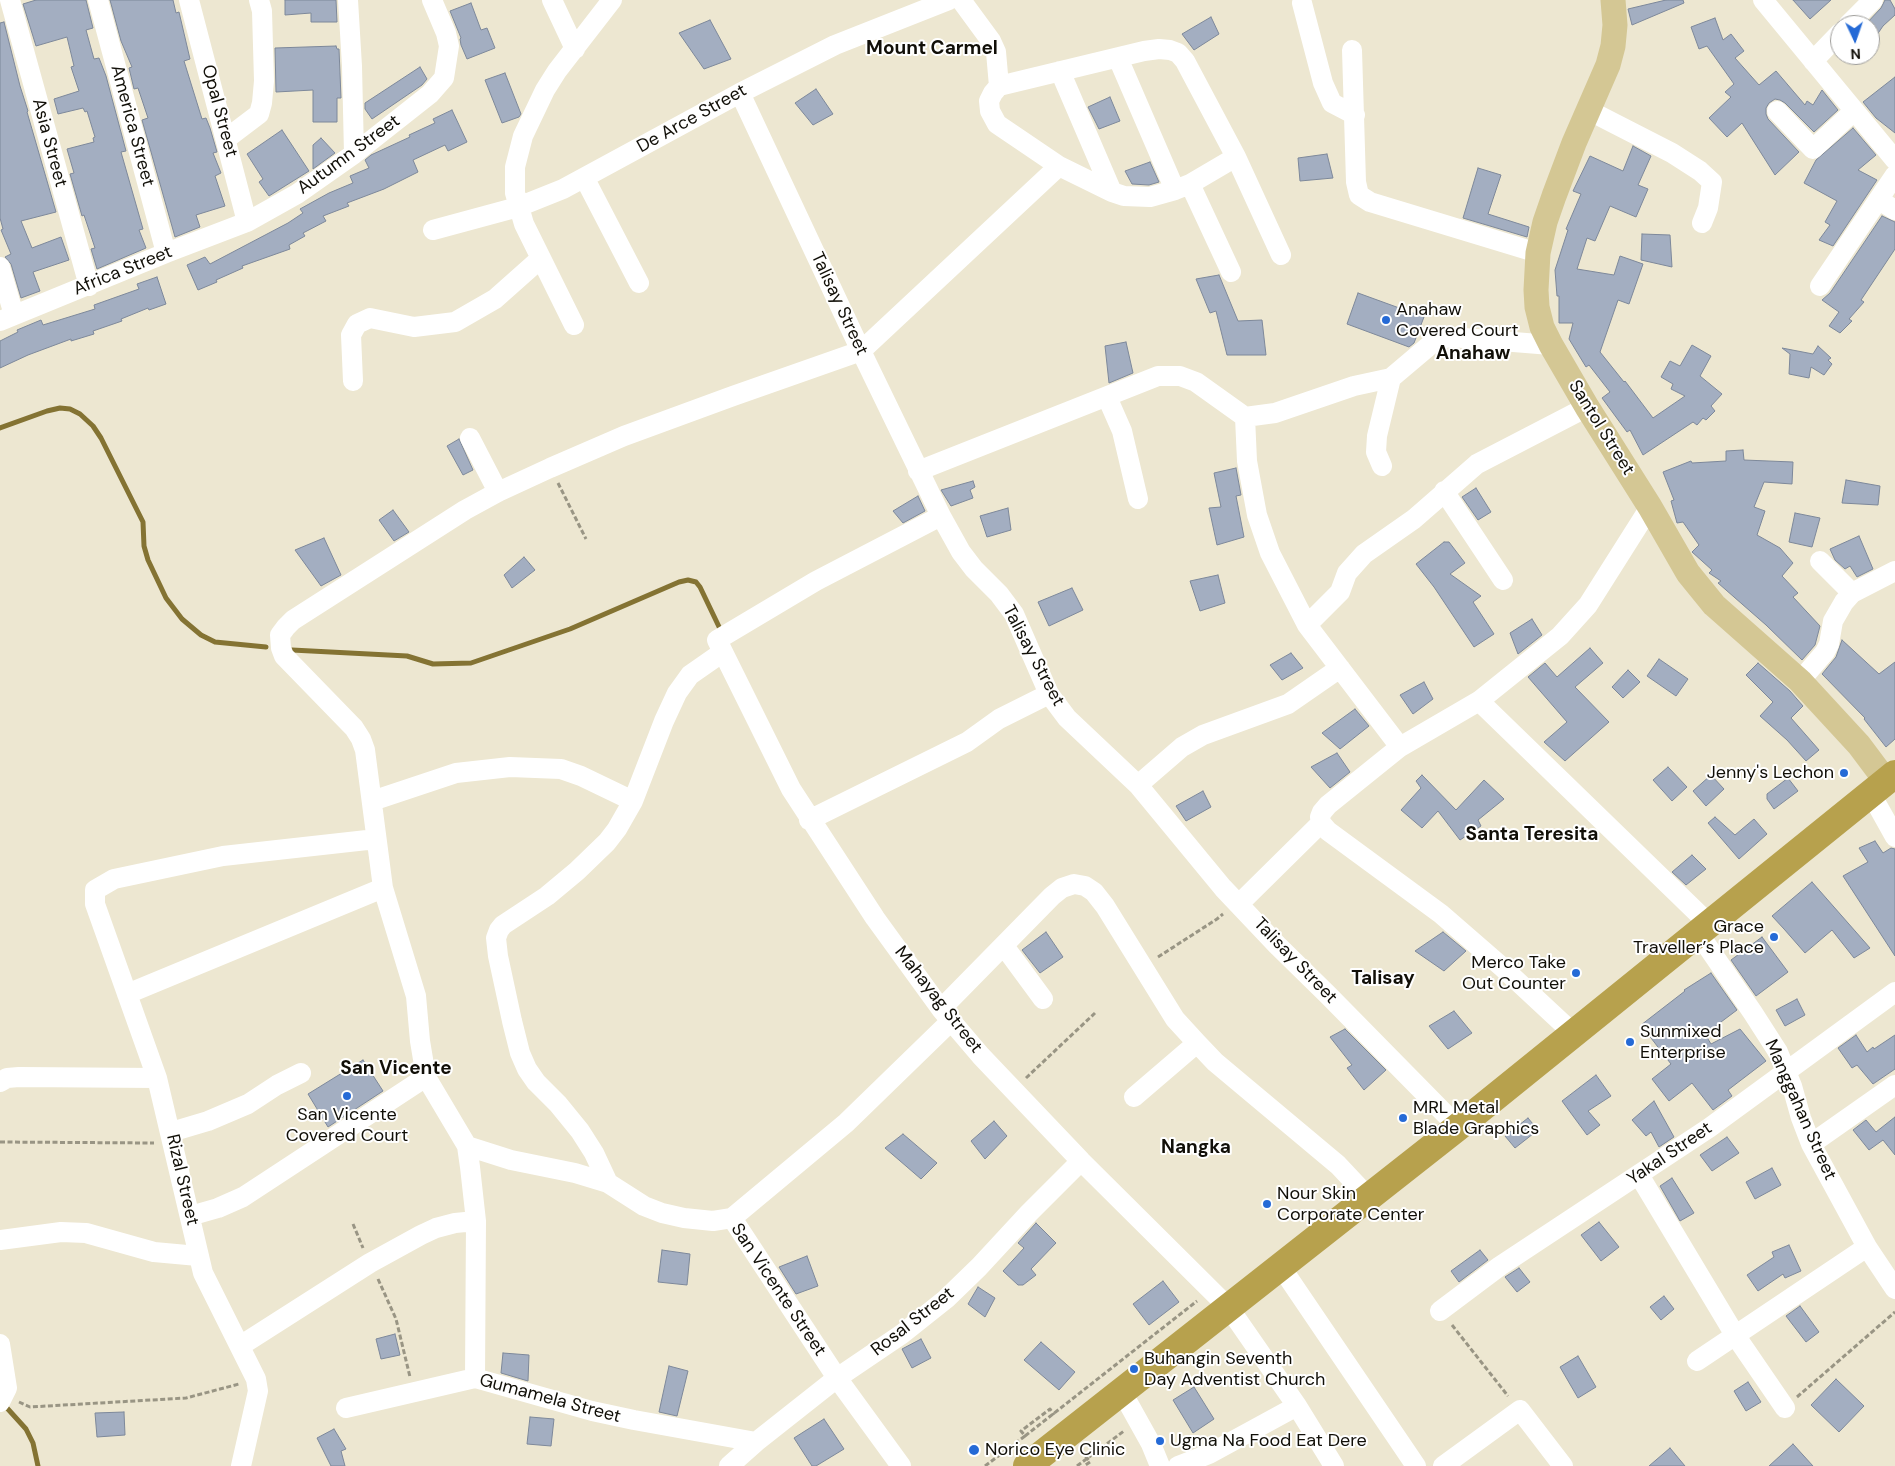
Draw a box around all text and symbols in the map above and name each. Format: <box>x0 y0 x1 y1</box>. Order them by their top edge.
north arrow <box>1830 15 1880 65</box>
district label: Mount Carmel <box>866 38 998 60</box>
text: N <box>1850 45 1861 63</box>
street label: Opal Street <box>196 62 242 160</box>
street label: America Street <box>105 63 159 189</box>
street label: De Arce Street <box>633 80 751 158</box>
street label: Asia Street <box>27 96 71 190</box>
street label: Autumn Street <box>293 111 405 199</box>
street label: Africa Street <box>70 241 176 301</box>
street label: Talisay Street <box>806 249 872 359</box>
place label: Anahaw Covered Court <box>1396 299 1519 342</box>
marker: Anahaw Covered Court <box>1380 314 1392 326</box>
district label: Anahaw <box>1436 343 1510 365</box>
street label: Santol Street <box>1563 377 1639 479</box>
street label: Talisay Street <box>997 602 1069 710</box>
place label: Jenny's Lechon <box>1707 762 1834 784</box>
marker: Jenny's Lechon <box>1838 767 1850 779</box>
district label: Santa Teresita <box>1466 824 1598 846</box>
street label: Talisay Street <box>1249 913 1341 1009</box>
place label: Grace Traveller’s Place <box>1633 916 1764 959</box>
marker: Grace Traveller’s Place <box>1768 931 1780 943</box>
street label: Mahayag Street <box>890 942 986 1058</box>
place label: Merco Take Out Counter <box>1462 952 1566 994</box>
marker: Merco Take Out Counter <box>1570 967 1582 979</box>
district label: Talisay <box>1351 968 1415 990</box>
place label: Sunmixed Enterprise <box>1640 1021 1726 1064</box>
marker: Sunmixed Enterprise <box>1624 1036 1636 1048</box>
street label: Manggahan Street <box>1759 1036 1841 1184</box>
district label: San Vicente <box>340 1058 452 1080</box>
marker: San Vicente Covered Court <box>341 1090 353 1102</box>
place label: MRL Metal Blade Graphics <box>1413 1097 1539 1140</box>
place label: San Vicente Covered Court <box>286 1104 408 1146</box>
marker: MRL Metal Blade Graphics <box>1397 1112 1409 1124</box>
street label: Yakal Street <box>1624 1118 1716 1190</box>
street label: Rizal Street <box>161 1132 203 1228</box>
district label: Nangka <box>1161 1137 1231 1159</box>
place label: Nour Skin Corporate Center <box>1277 1183 1424 1226</box>
marker: Nour Skin Corporate Center <box>1261 1198 1273 1210</box>
street label: San Vicente Street <box>726 1220 830 1360</box>
street label: Rosal Street <box>867 1283 959 1361</box>
place label: Buhangin Seventh Day Adventist Church <box>1144 1348 1325 1390</box>
marker: Buhangin Seventh Day Adventist Church <box>1128 1363 1140 1375</box>
street label: Gumamela Street <box>477 1370 623 1428</box>
place label: Ugma Na Food Eat Dere <box>1170 1430 1367 1452</box>
marker: Ugma Na Food Eat Dere <box>1154 1435 1166 1447</box>
place label: Norico Eye Clinic <box>985 1439 1125 1461</box>
marker: Norico Eye Clinic <box>967 1443 981 1457</box>

